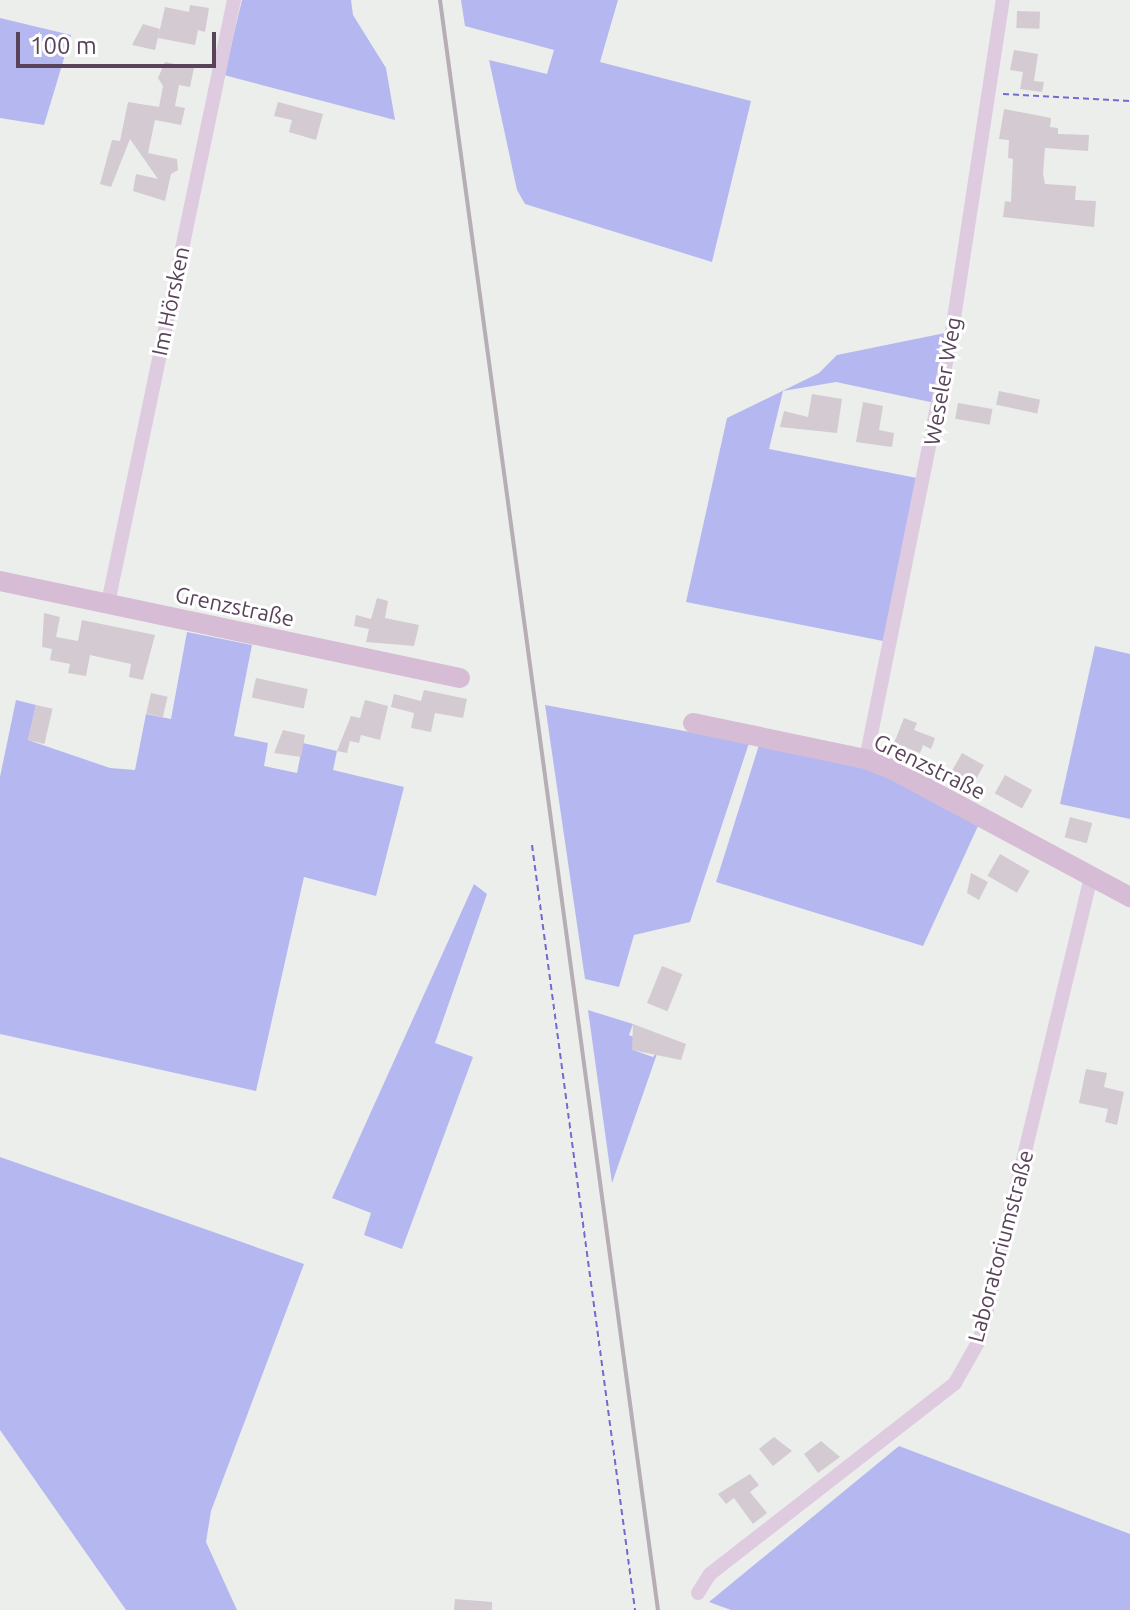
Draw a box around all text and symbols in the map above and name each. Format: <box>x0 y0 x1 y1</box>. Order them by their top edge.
scale bar <box>20 16 220 66</box>
text: 100 m <box>30 32 97 59</box>
street label: Im Hörsken <box>146 244 194 358</box>
street label: Weseler Weg <box>918 315 966 447</box>
street label: Grenzstraße <box>173 581 297 631</box>
street label: Grenzstraße <box>870 728 990 804</box>
street label: Laboratoriumstraße <box>962 1147 1038 1345</box>

